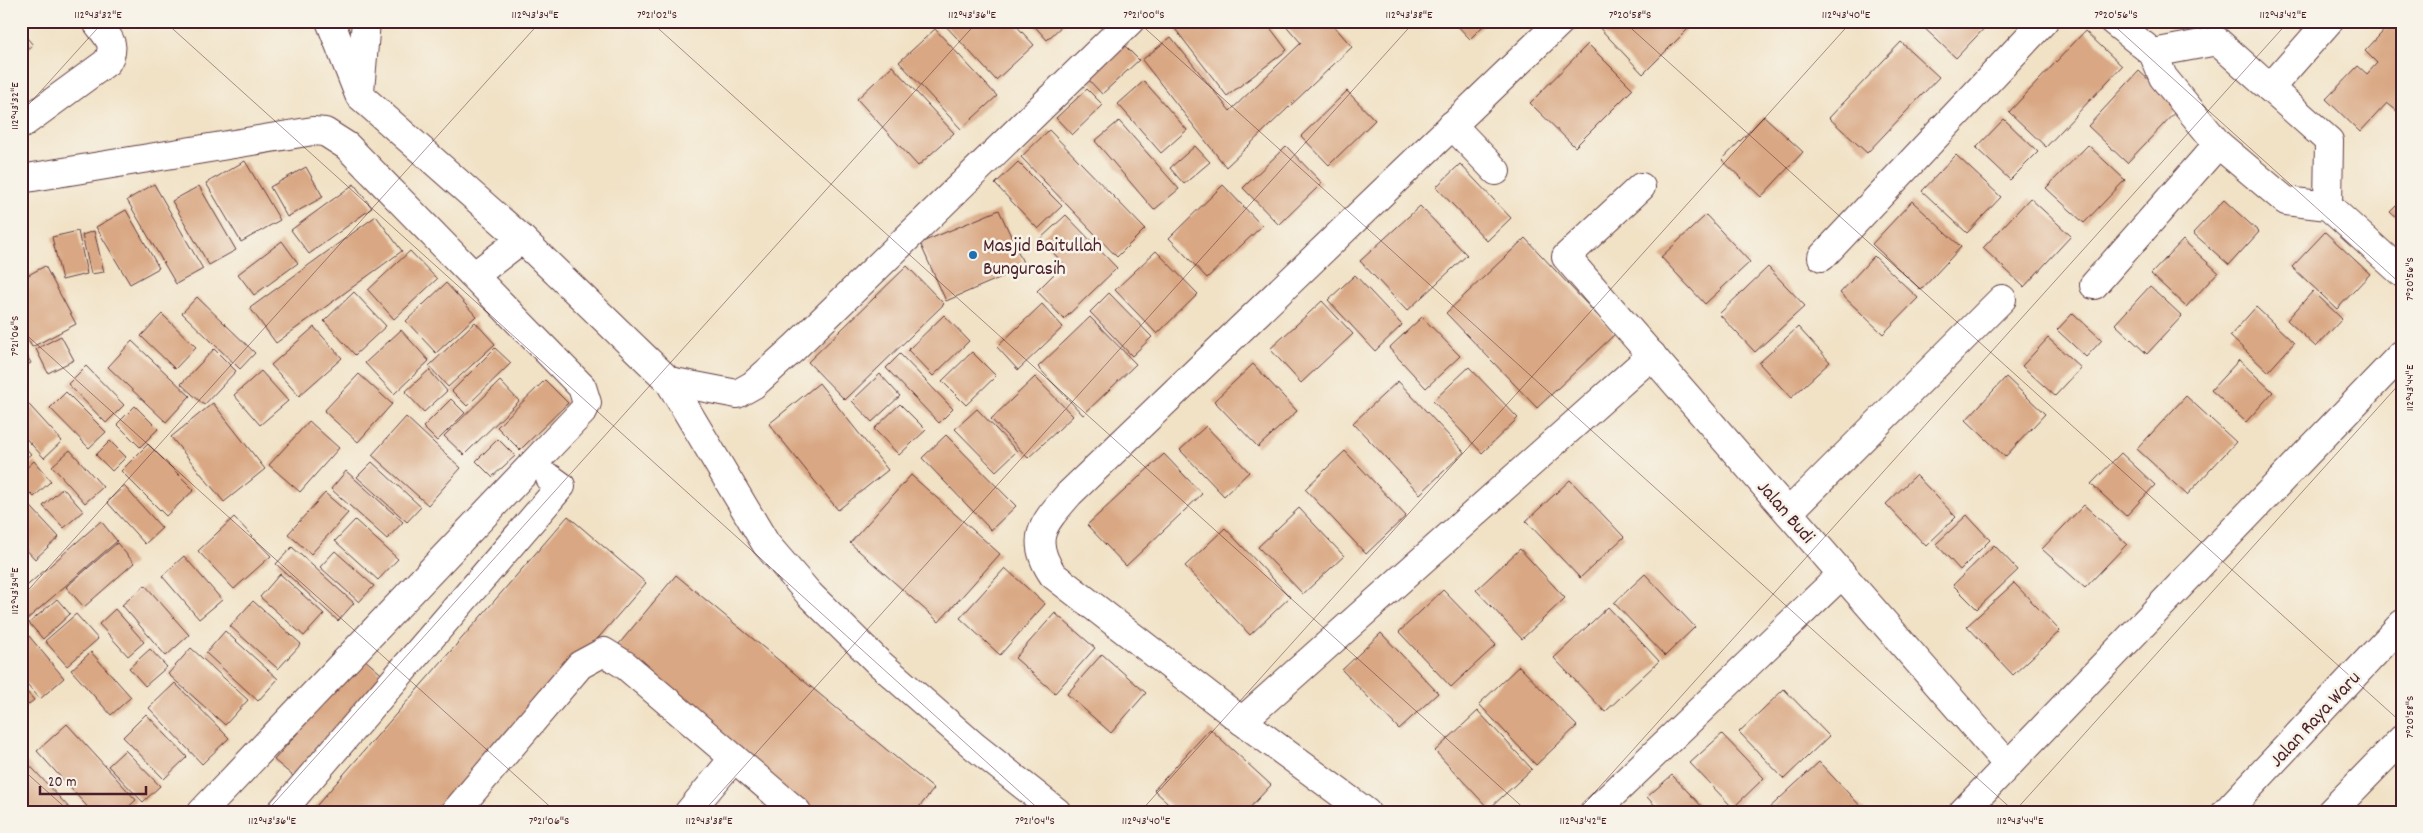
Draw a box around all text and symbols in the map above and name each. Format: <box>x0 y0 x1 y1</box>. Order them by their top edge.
text: 112°43'32"E <box>74 7 122 24</box>
text: 112°43'34"E <box>511 7 559 24</box>
text: 7°21'02"S <box>637 7 677 24</box>
text: 112°43'36"E <box>948 7 997 24</box>
text: 7°21'00"S <box>1123 7 1165 24</box>
text: 112°43'38"E <box>1386 7 1433 24</box>
text: 7°20'58"S <box>1609 7 1651 24</box>
text: 112°43'40"E <box>1822 7 1871 24</box>
text: 7°20'56"S <box>2094 7 2138 24</box>
text: 112°43'42"E <box>2260 7 2307 24</box>
text: 112°43'32"E <box>7 82 24 130</box>
place label: Masjid Baitullah Bungurasih <box>983 233 1102 284</box>
marker: Masjid Baitullah Bungurasih <box>967 249 979 261</box>
text: 7°20'56"S <box>2402 257 2419 301</box>
text: 7°21'06"S <box>7 316 24 356</box>
text: 112°43'44"E <box>2402 364 2419 411</box>
street label: Jalan Budi <box>1749 475 1820 551</box>
text: 112°43'34"E <box>7 567 24 615</box>
street label: Jalan Raya Waru <box>2264 666 2368 774</box>
text: 7°20'58"S <box>2402 696 2419 738</box>
scale bar <box>40 763 146 795</box>
text: 20 m <box>48 772 76 794</box>
text: 112°43'36"E <box>248 813 297 830</box>
text: 7°21'06"S <box>529 813 569 830</box>
text: 112°43'38"E <box>686 813 733 830</box>
text: 7°21'04"S <box>1015 813 1055 830</box>
text: 112°43'40"E <box>1122 813 1171 830</box>
text: 112°43'42"E <box>1560 813 1607 830</box>
text: 112°43'44"E <box>1997 813 2044 830</box>

